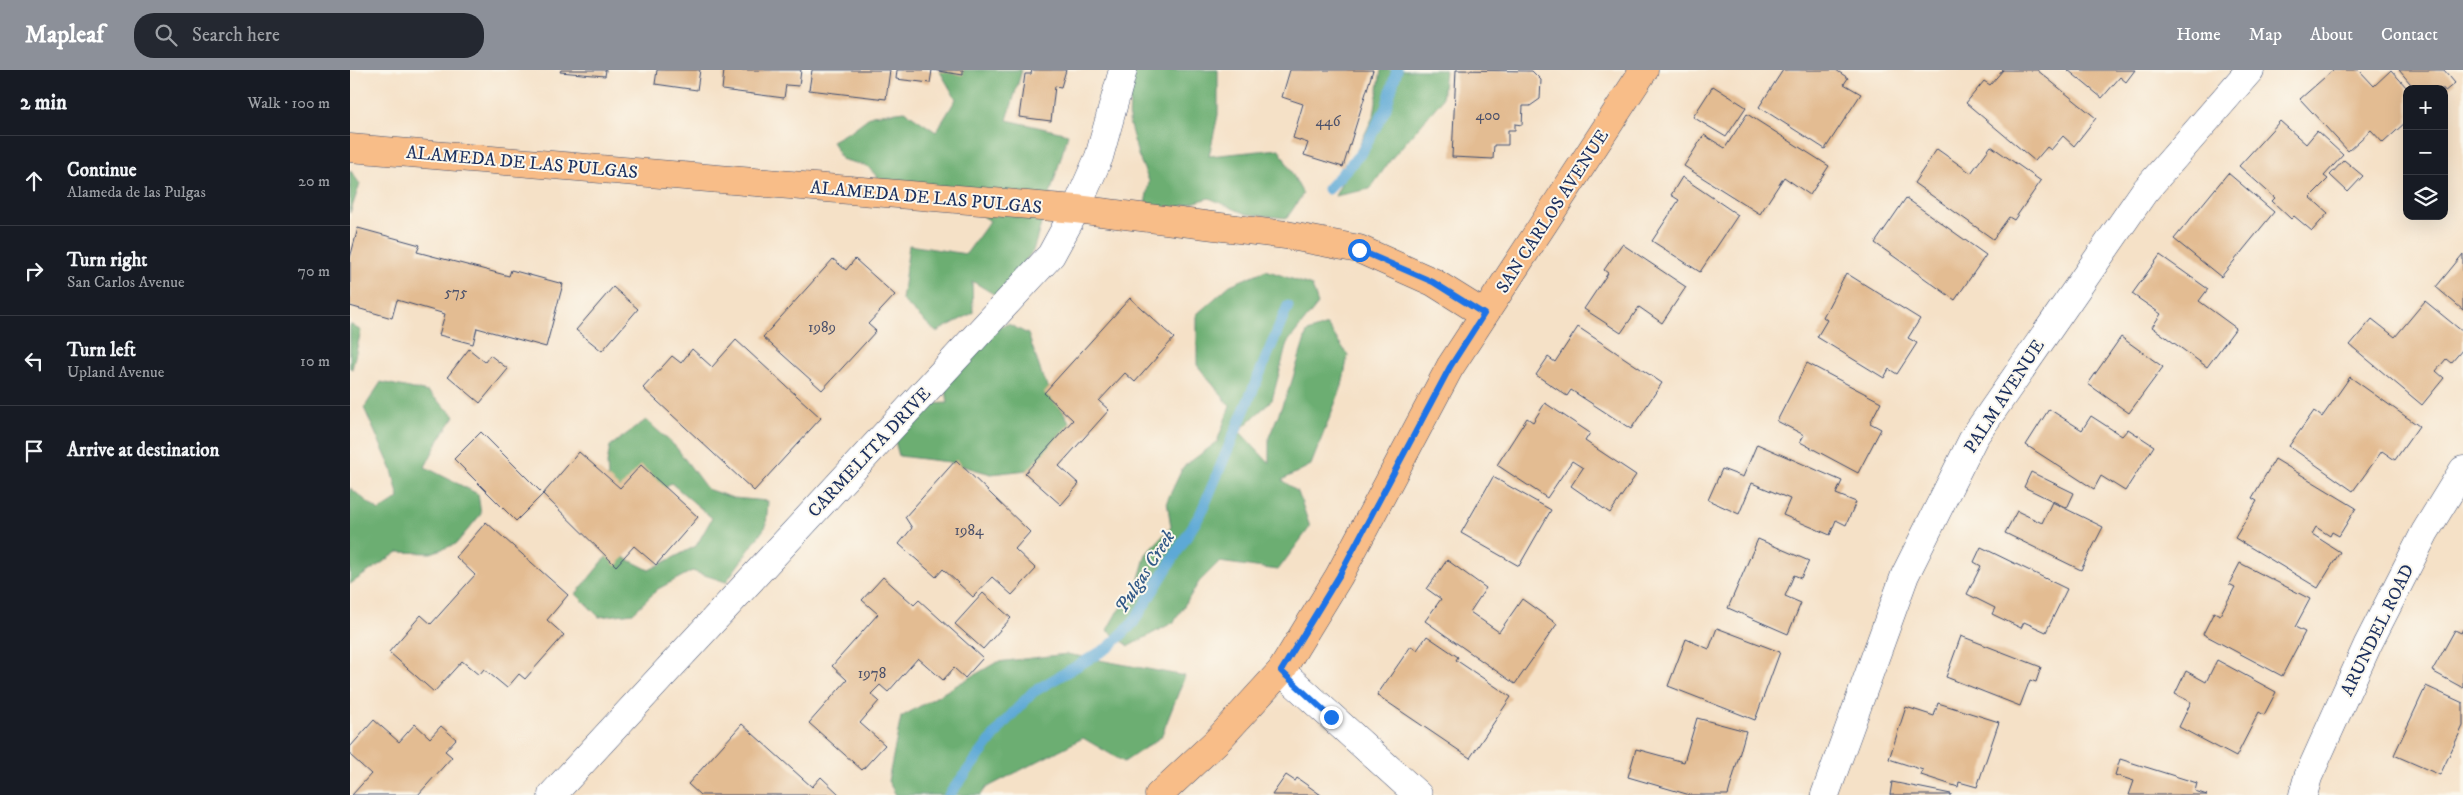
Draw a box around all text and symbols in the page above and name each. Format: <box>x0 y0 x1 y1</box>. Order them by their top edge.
search box <box>134 13 484 58</box>
text: Mapleaf <box>25 20 104 50</box>
icon: search <box>152 21 180 49</box>
text: Search here <box>192 24 280 47</box>
text: Home <box>2176 24 2221 46</box>
text: Map <box>2249 24 2282 46</box>
text: About <box>2310 24 2353 46</box>
text: Contact <box>2381 24 2438 46</box>
map controls <box>2403 85 2448 220</box>
button: + <box>2403 85 2448 130</box>
text: 2 min <box>20 90 67 116</box>
text: Walk · 100 m <box>248 93 330 113</box>
house number: 400 <box>1476 106 1500 125</box>
house number: 446 <box>1315 112 1342 131</box>
street label: SAN CARLOS AVENUE <box>1492 125 1614 297</box>
button: − <box>2403 130 2448 175</box>
street label: ALAMEDA DE LAS PULGAS <box>405 142 639 184</box>
text: Continue <box>67 159 137 182</box>
icon: ahead <box>20 167 48 195</box>
text: 20 m <box>298 171 330 191</box>
button: layers <box>2403 175 2448 220</box>
street label: ALAMEDA DE LAS PULGAS <box>809 177 1043 219</box>
text: Alameda de las Pulgas <box>67 182 206 202</box>
route start <box>1348 239 1371 262</box>
text: Turn right <box>67 249 147 272</box>
icon: right <box>20 257 48 285</box>
text: 70 m <box>298 261 330 281</box>
text: San Carlos Avenue <box>67 272 185 292</box>
house number: 575 <box>445 283 468 302</box>
house number: 1989 <box>808 318 836 337</box>
street label: PALM AVENUE <box>1960 335 2050 458</box>
text: Turn left <box>67 339 136 362</box>
icon: left <box>20 347 48 375</box>
text: 10 m <box>300 351 330 371</box>
text: Upland Avenue <box>67 362 164 382</box>
street label: CARMELITA DRIVE <box>804 383 936 522</box>
icon: arrive <box>20 437 48 465</box>
text: Arrive at destination <box>67 439 219 462</box>
house number: 1984 <box>954 521 984 540</box>
water label: Pulgas Creek <box>1110 526 1180 617</box>
street label: ARUNDEL ROAD <box>2336 561 2419 700</box>
house number: 1978 <box>858 664 886 683</box>
route end <box>1320 706 1343 729</box>

